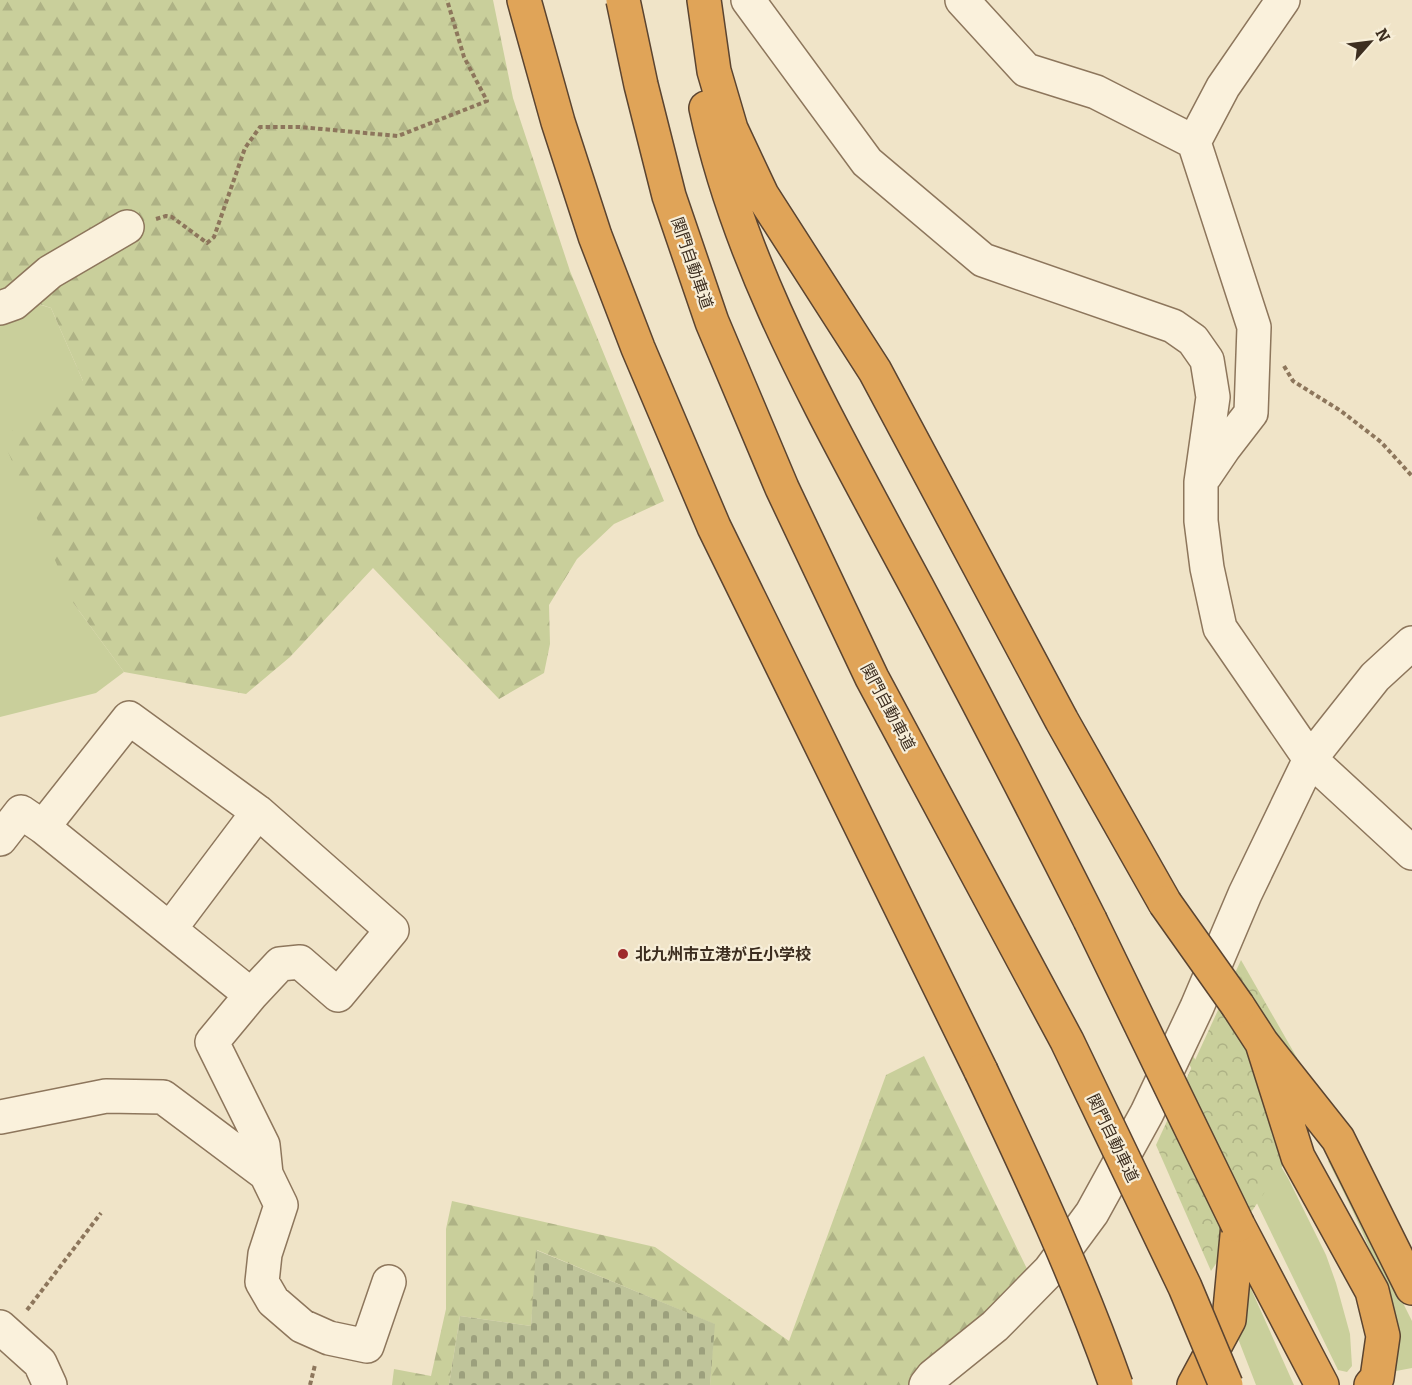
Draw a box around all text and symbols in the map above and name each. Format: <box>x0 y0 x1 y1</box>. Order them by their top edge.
north arrow <box>1340 12 1400 72</box>
text: N <box>1372 25 1394 45</box>
street label: 関門自動車道 <box>667 215 717 311</box>
street label: 関門自動車道 <box>857 660 919 754</box>
place label: 北九州市立港が丘小学校 <box>635 945 811 964</box>
marker: 北九州市立港が丘小学校 <box>616 947 630 961</box>
street label: 関門自動車道 <box>1083 1091 1143 1185</box>

